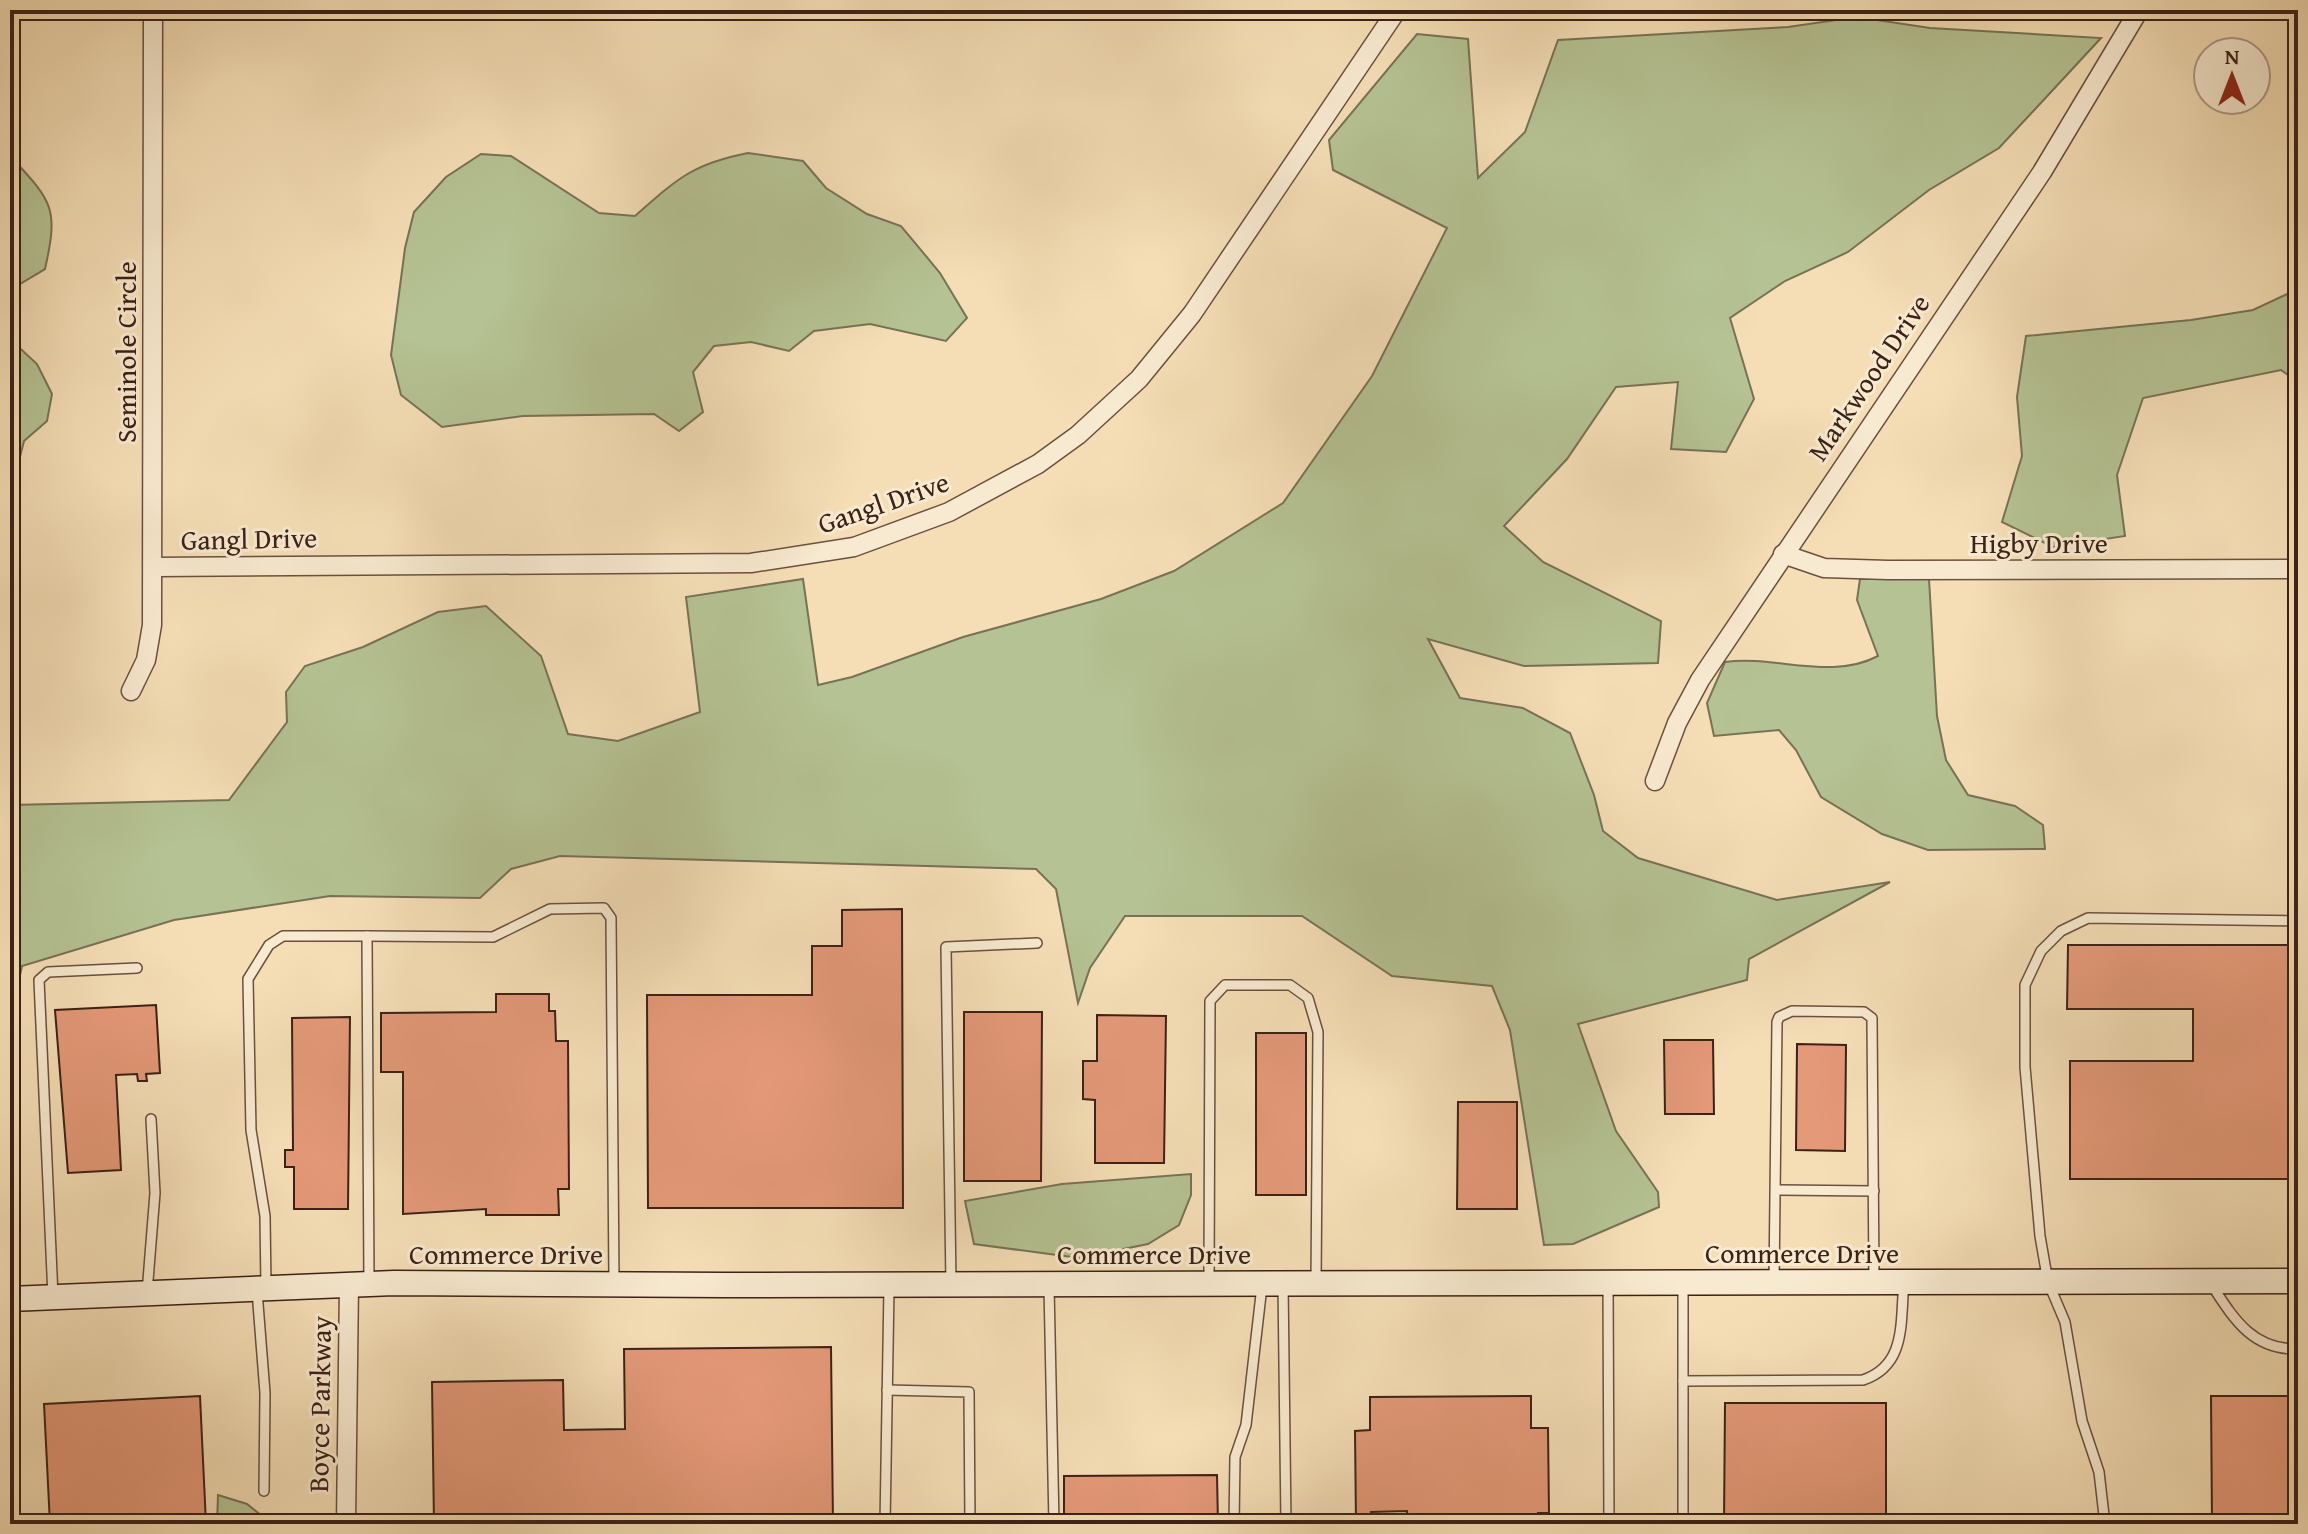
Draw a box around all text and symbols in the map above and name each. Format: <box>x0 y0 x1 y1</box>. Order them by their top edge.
north arrow <box>2192 36 2272 116</box>
text: N <box>2225 40 2240 72</box>
street label: Seminole Circle <box>105 261 146 443</box>
street label: Markwood Drive <box>1797 285 1939 469</box>
street label: Gangl Drive <box>812 460 954 544</box>
street label: Gangl Drive <box>181 516 317 560</box>
street label: Higby Drive <box>1970 522 2108 563</box>
street label: Commerce Drive <box>1705 1232 1899 1273</box>
street label: Commerce Drive <box>409 1233 603 1274</box>
street label: Commerce Drive <box>1057 1233 1251 1274</box>
street label: Boyce Parkway <box>297 1315 341 1493</box>

